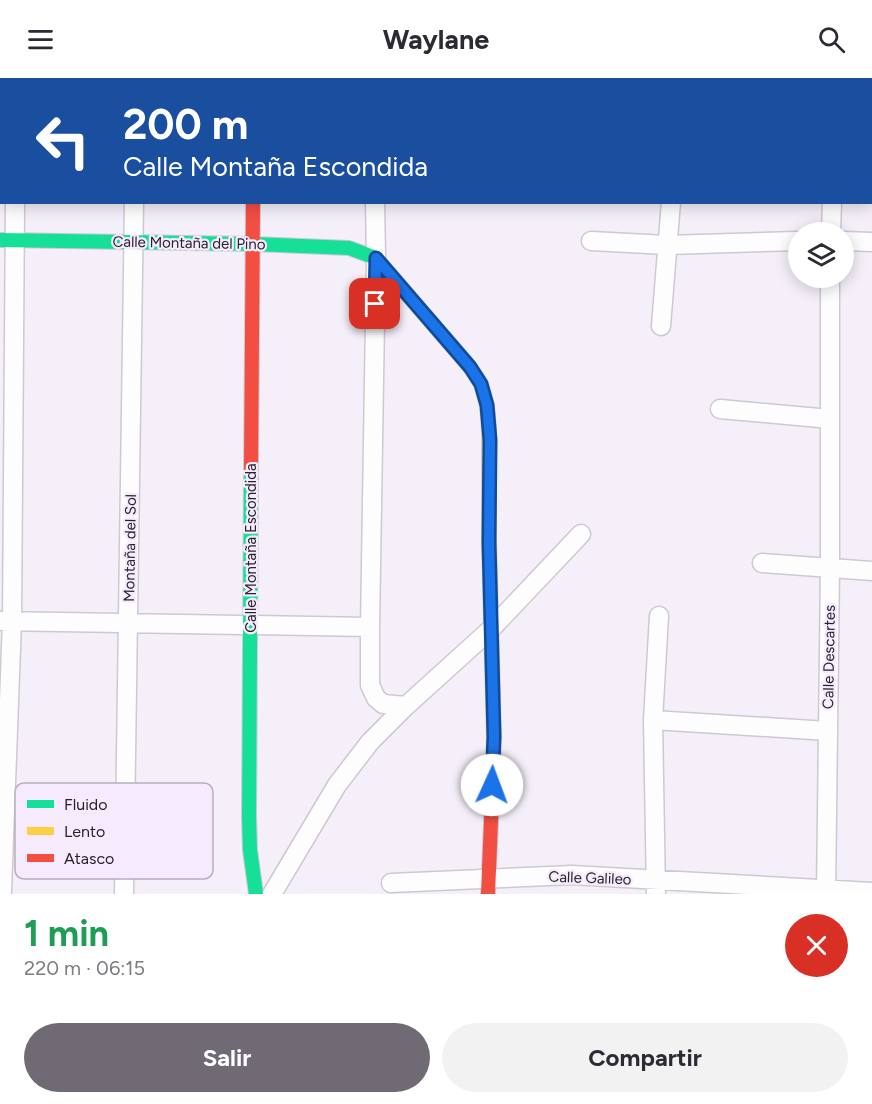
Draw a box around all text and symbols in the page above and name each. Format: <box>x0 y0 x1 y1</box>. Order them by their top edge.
icon: menu <box>24 23 57 56</box>
text: Waylane <box>383 23 489 56</box>
icon: search <box>815 23 848 56</box>
text: 200 m <box>123 99 248 150</box>
icon: left <box>24 102 102 180</box>
text: Calle Montaña Escondida <box>123 150 428 183</box>
map controls <box>788 222 854 288</box>
button: layers <box>788 222 854 288</box>
street label: Calle Montaña del Pino <box>112 233 266 253</box>
pin <box>349 278 400 329</box>
icon: arrive <box>358 287 391 320</box>
street label: Calle Montaña Escondida <box>242 463 260 633</box>
street label: Montaña del Sol <box>120 494 140 602</box>
street label: Calle Descartes <box>819 605 839 709</box>
position arrow <box>460 753 524 817</box>
legend <box>15 783 213 879</box>
text: Fluido <box>64 795 108 814</box>
text: Lento <box>64 822 105 841</box>
text: Atasco <box>64 849 114 868</box>
street label: Calle Galileo <box>548 868 632 888</box>
text: 1 min <box>24 912 109 955</box>
button: close <box>785 914 848 977</box>
text: 220 m · 06:15 <box>24 956 145 980</box>
button: Salir <box>24 1023 430 1092</box>
button: Compartir <box>442 1023 848 1092</box>

